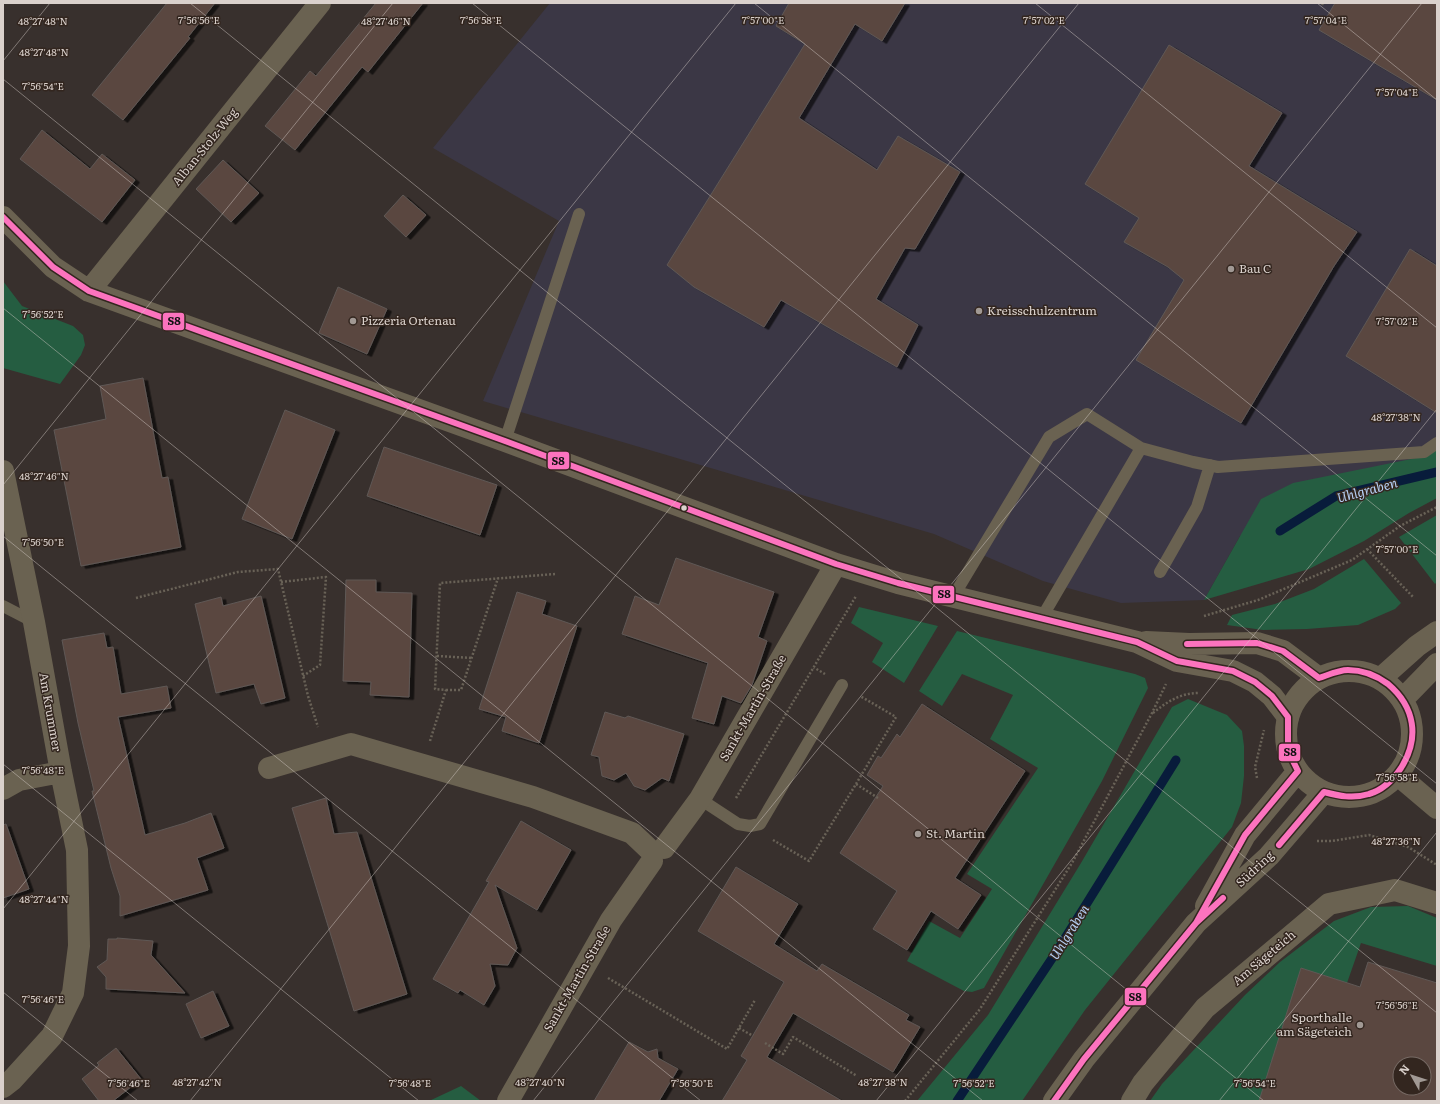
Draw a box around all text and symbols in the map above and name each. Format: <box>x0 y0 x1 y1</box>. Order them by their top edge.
text: 7°56'56"E <box>178 12 220 27</box>
text: 7°56'58"E <box>460 12 502 27</box>
text: 7°57'00"E <box>742 12 784 27</box>
text: 7°57'02"E <box>1023 12 1065 27</box>
text: 7°57'04"E <box>1305 12 1347 27</box>
text: 48°27'48"N <box>18 13 68 28</box>
text: 48°27'46"N <box>361 13 411 28</box>
text: 48°27'48"N <box>19 44 69 59</box>
text: 7°56'54"E <box>22 78 64 93</box>
text: 7°57'04"E <box>1376 84 1418 99</box>
street label: Alban-Stolz-Weg <box>167 103 241 189</box>
place label: Bau C <box>1239 259 1271 277</box>
marker: Bau C <box>1226 264 1236 274</box>
place label: Kreisschulzentrum <box>987 301 1097 319</box>
text: 7°56'52"E <box>22 306 64 321</box>
marker: Kreisschulzentrum <box>974 306 984 316</box>
place label: Pizzeria Ortenau <box>361 311 456 329</box>
line badge: S8 <box>162 312 185 331</box>
text: S8 <box>167 312 181 328</box>
text: 7°57'02"E <box>1376 313 1418 328</box>
marker: Pizzeria Ortenau <box>348 316 358 326</box>
text: 48°27'38"N <box>1371 409 1421 424</box>
line badge: S8 <box>547 451 570 470</box>
text: S8 <box>551 452 565 468</box>
text: 48°27'46"N <box>19 468 69 483</box>
water label: Uhlgraben <box>1335 472 1399 507</box>
unlabelled marker <box>679 503 689 513</box>
text: 7°56'50"E <box>22 534 64 549</box>
text: 7°57'00"E <box>1376 541 1418 556</box>
line badge: S8 <box>932 585 955 604</box>
text: S8 <box>937 585 951 601</box>
street label: Sankt-Martin-Straße <box>714 651 790 764</box>
street label: Am Krummer <box>35 671 67 753</box>
line badge: S8 <box>1278 743 1301 762</box>
text: S8 <box>1283 743 1297 759</box>
text: 7°56'48"E <box>22 762 64 777</box>
text: 7°56'58"E <box>1376 769 1418 784</box>
place label: St. Martin <box>926 824 985 842</box>
marker: St. Martin <box>913 829 923 839</box>
text: 48°27'36"N <box>1371 833 1421 848</box>
street label: Südring <box>1231 846 1278 891</box>
text: 48°27'44"N <box>19 891 69 906</box>
water label: Uhlgraben <box>1044 900 1093 963</box>
street label: Sankt-Martin-Straße <box>538 922 614 1035</box>
street label: Am Sägeteich <box>1228 925 1299 989</box>
line badge: S8 <box>1124 987 1147 1006</box>
text: S8 <box>1128 988 1142 1004</box>
text: 7°56'46"E <box>22 991 64 1006</box>
text: 7°56'56"E <box>1376 997 1418 1012</box>
place label: Sporthalle am Sägeteich <box>1277 1008 1352 1040</box>
marker: Sporthalle am Sägeteich <box>1355 1020 1365 1030</box>
north arrow <box>1392 1056 1432 1096</box>
text: N <box>1394 1060 1413 1078</box>
text: 48°27'42"N <box>172 1074 222 1089</box>
text: 48°27'40"N <box>515 1074 565 1089</box>
text: 48°27'38"N <box>858 1074 908 1089</box>
text: 7°56'46"E <box>108 1075 150 1090</box>
text: 7°56'48"E <box>389 1075 431 1090</box>
text: 7°56'50"E <box>671 1075 713 1090</box>
text: 7°56'52"E <box>953 1075 995 1090</box>
text: 7°56'54"E <box>1234 1075 1276 1090</box>

